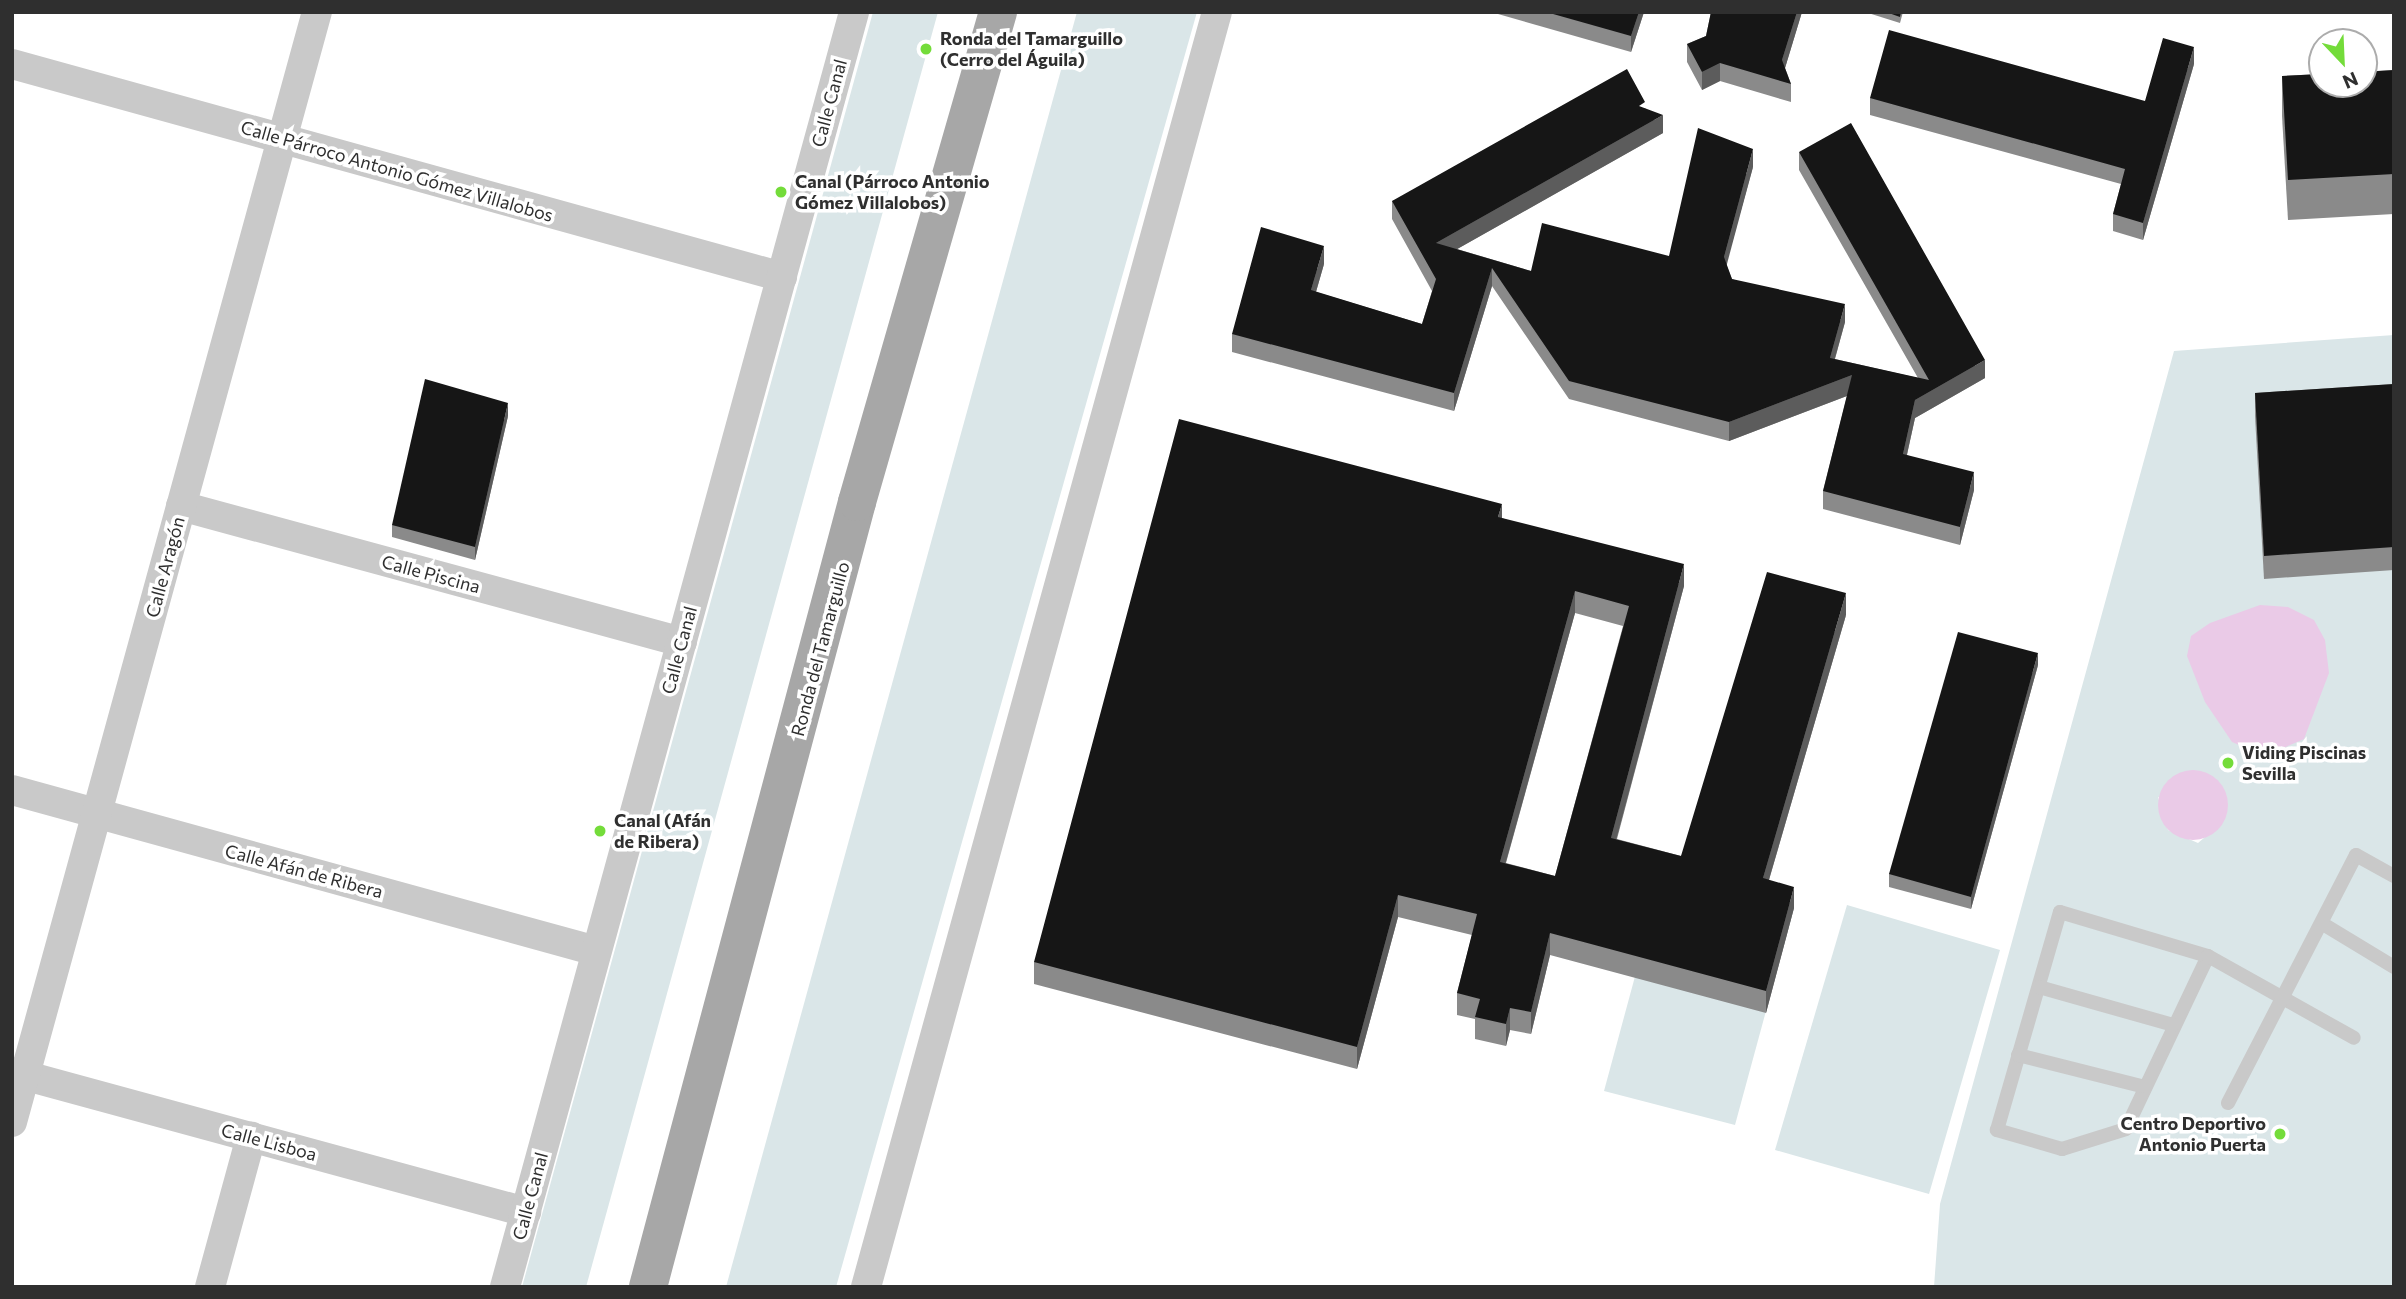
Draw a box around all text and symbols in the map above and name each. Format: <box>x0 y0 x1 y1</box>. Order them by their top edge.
place label: Ronda del Tamarguillo (Cerro del Águila) <box>940 28 1123 70</box>
north arrow <box>2308 28 2378 98</box>
marker: Ronda del Tamarguillo (Cerro del Águila) <box>918 41 934 57</box>
street label: Calle Canal <box>807 57 851 149</box>
text: N <box>2340 68 2362 94</box>
street label: Calle Párroco Antonio Gómez Villalobos <box>238 116 556 226</box>
place label: Canal (Párroco Antonio Gómez Villalobos) <box>795 171 990 214</box>
marker: Canal (Párroco Antonio Gómez Villalobos) <box>773 184 789 200</box>
street label: Calle Aragón <box>141 514 189 620</box>
street label: Calle Piscina <box>379 550 483 598</box>
street label: Ronda del Tamarguillo <box>786 559 854 739</box>
street label: Calle Canal <box>657 604 701 696</box>
place label: Viding Piscinas Sevilla <box>2242 742 2366 784</box>
marker: Viding Piscinas Sevilla <box>2220 755 2236 771</box>
place label: Canal (Afán de Ribera) <box>614 810 711 852</box>
marker: Canal (Afán de Ribera) <box>592 823 608 839</box>
street label: Calle Afán de Ribera <box>223 840 385 902</box>
place label: Centro Deportivo Antonio Puerta <box>2121 1113 2266 1156</box>
street label: Calle Lisboa <box>219 1119 319 1165</box>
marker: Centro Deportivo Antonio Puerta <box>2272 1126 2288 1142</box>
street label: Calle Canal <box>508 1150 552 1242</box>

